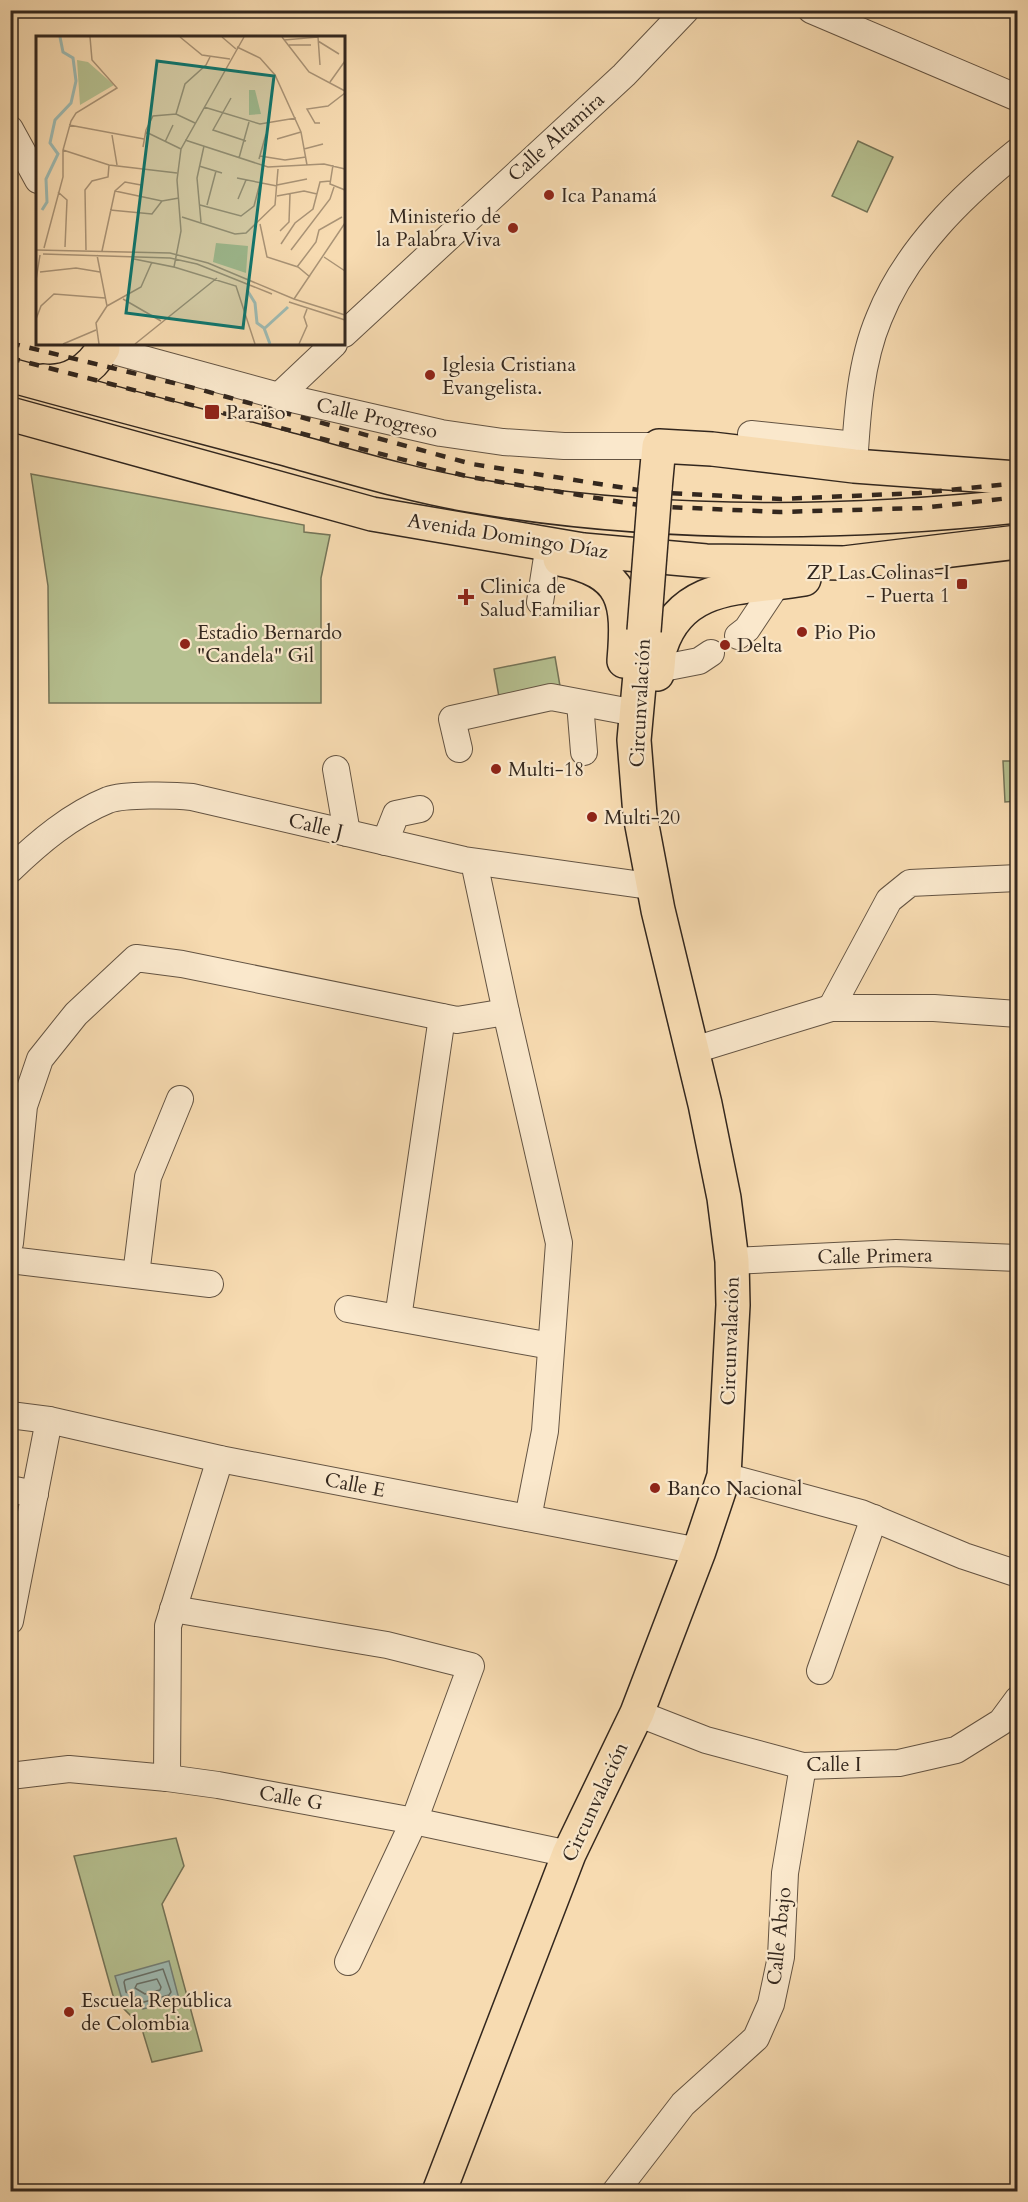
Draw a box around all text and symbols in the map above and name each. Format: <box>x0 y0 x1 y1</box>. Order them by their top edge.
inset map <box>36 36 345 345</box>
street label: Calle Altamira <box>502 86 610 188</box>
place label: Ica Panamá <box>561 182 657 209</box>
marker: Ica Panamá <box>542 188 556 202</box>
place label: Ministerio de la Palabra Viva <box>377 203 501 253</box>
marker: Ministerio de la Palabra Viva <box>506 221 520 235</box>
place label: Iglesia Cristiana Evangelista. <box>442 351 576 401</box>
marker: Iglesia Cristiana Evangelista. <box>423 368 437 382</box>
street label: Calle Progreso <box>314 391 440 445</box>
place label: Paraiso <box>226 399 286 426</box>
marker: Paraiso <box>203 403 221 421</box>
street label: Avenida Domingo Díaz <box>406 507 610 565</box>
place label: ZP Las Colinas-I - Puerta 1 <box>806 559 950 609</box>
place label: Clinica de Salud Familiar <box>480 573 601 623</box>
marker: ZP Las Colinas-I - Puerta 1 <box>955 577 969 591</box>
marker: Clinica de Salud Familiar <box>457 588 475 606</box>
place label: Estadio Bernardo "Candela" Gil <box>197 619 342 669</box>
place label: Pio Pio <box>814 619 876 646</box>
marker: Pio Pio <box>795 625 809 639</box>
place label: Delta <box>737 632 783 659</box>
marker: Estadio Bernardo "Candela" Gil <box>178 637 192 651</box>
street label: Circunvalación <box>623 637 657 768</box>
marker: Delta <box>718 638 732 652</box>
place label: Multi-18 <box>508 756 584 783</box>
marker: Multi-18 <box>489 762 503 776</box>
place label: Multi-20 <box>604 804 680 831</box>
street label: Calle J <box>286 807 346 845</box>
marker: Multi-20 <box>585 810 599 824</box>
street label: Calle Primera <box>817 1241 933 1271</box>
street label: Circunvalación <box>714 1275 746 1406</box>
street label: Calle E <box>323 1466 387 1504</box>
place label: Banco Nacional <box>667 1475 802 1502</box>
marker: Banco Nacional <box>648 1481 662 1495</box>
street label: Circunvalación <box>555 1737 635 1866</box>
street label: Calle I <box>806 1751 862 1778</box>
street label: Calle G <box>257 1779 325 1817</box>
street label: Calle Abajo <box>760 1885 798 1986</box>
place label: Escuela República de Colombia <box>81 1987 232 2037</box>
marker: Escuela República de Colombia <box>62 2005 76 2019</box>

